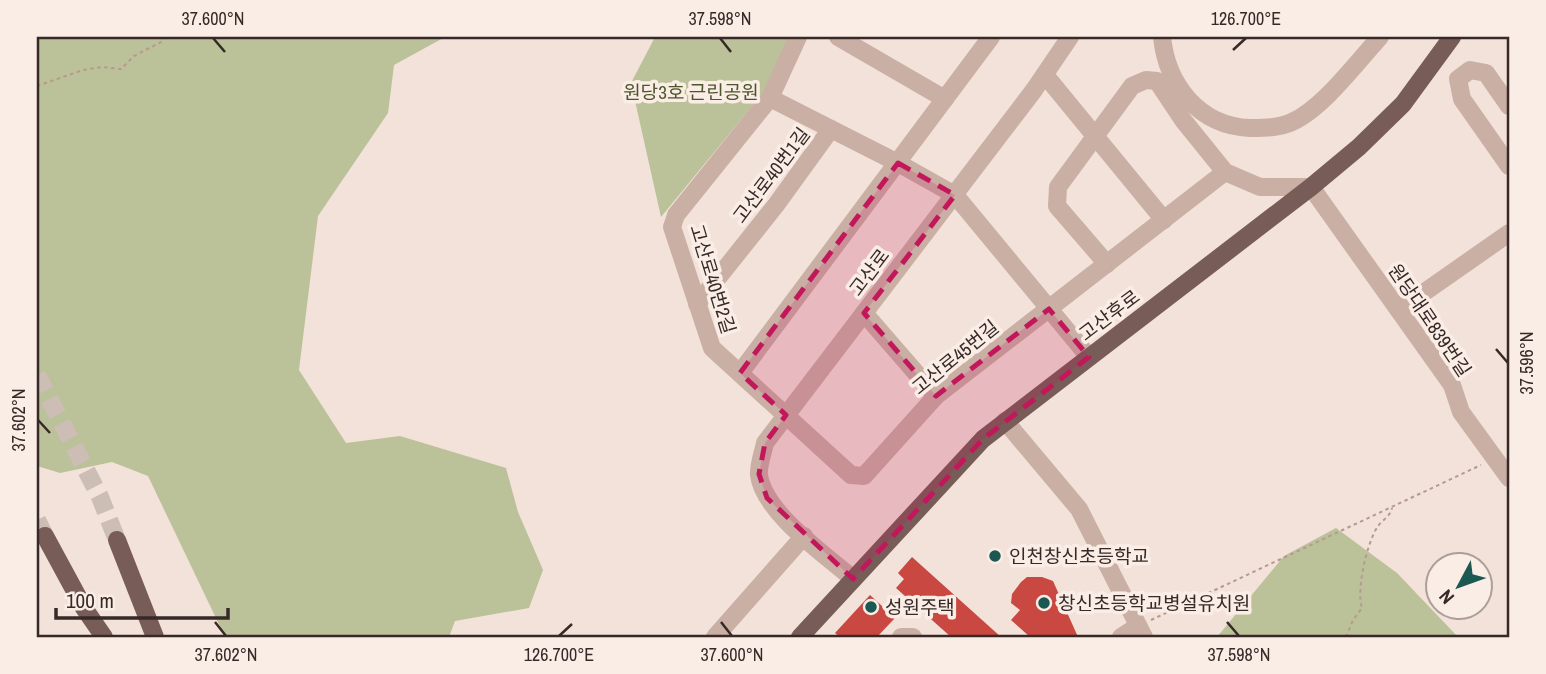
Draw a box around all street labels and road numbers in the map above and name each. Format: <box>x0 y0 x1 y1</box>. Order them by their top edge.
street label: 고산로40번1길 <box>726 122 816 228</box>
street label: 고산로40번2길 <box>684 221 742 337</box>
street label: 고산로 <box>843 243 895 301</box>
street label: 원당대로839번길 <box>1383 258 1477 382</box>
street label: 고산후로 <box>1073 284 1145 346</box>
street label: 고산로45번길 <box>906 314 1004 400</box>

